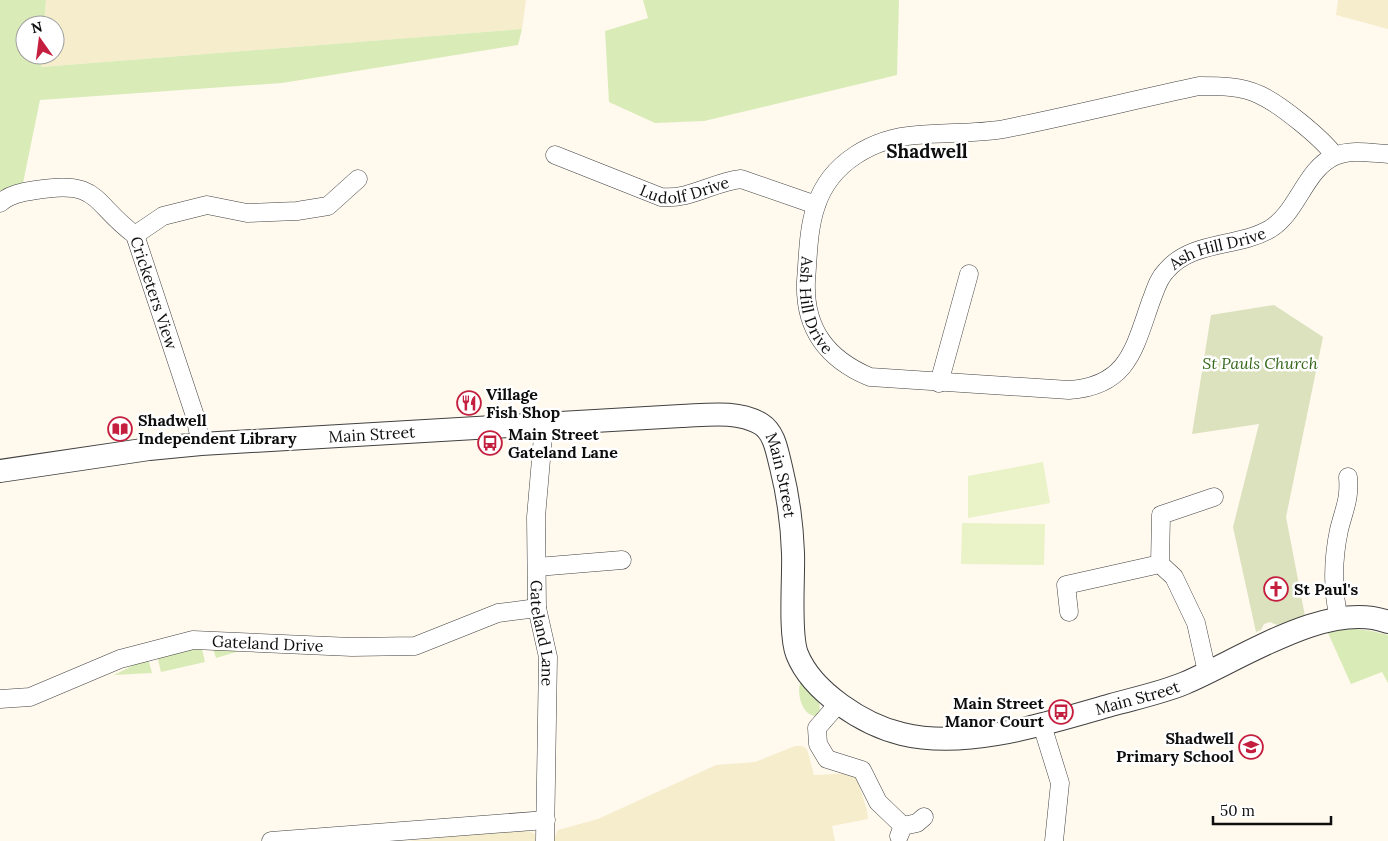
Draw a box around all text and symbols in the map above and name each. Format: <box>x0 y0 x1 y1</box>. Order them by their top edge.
north arrow <box>15 15 65 65</box>
text: N <box>29 17 44 37</box>
district label: Shadwell <box>886 139 968 163</box>
street label: Ludolf Drive <box>637 172 732 208</box>
street label: Ash Hill Drive <box>1164 222 1269 274</box>
street label: Cricketers View <box>126 234 182 352</box>
street label: Ash Hill Drive <box>796 255 838 358</box>
park label: St Pauls Church <box>1202 353 1318 373</box>
place label: Village Fish Shop <box>486 384 561 422</box>
restaurant icon: Village Fish Shop <box>456 390 482 416</box>
place label: Shadwell Independent Library <box>138 410 297 448</box>
library icon: Shadwell Independent Library <box>107 416 133 442</box>
street label: Main Street <box>328 421 417 447</box>
place label: Main Street Gateland Lane <box>508 424 618 462</box>
street label: Main Street <box>761 429 800 520</box>
bus stop icon: Main Street Gateland Lane <box>477 430 503 456</box>
church icon: St Paul's <box>1263 576 1289 602</box>
place label: St Paul's <box>1294 579 1358 599</box>
street label: Gateland Lane <box>527 580 558 687</box>
street label: Gateland Drive <box>212 631 324 656</box>
street label: Main Street <box>1093 676 1183 719</box>
place label: Main Street Manor Court <box>945 693 1044 731</box>
bus stop icon: Main Street Manor Court <box>1048 699 1074 725</box>
place label: Shadwell Primary School <box>1116 728 1234 766</box>
school or university icon: Shadwell Primary School <box>1238 734 1264 760</box>
scale bar <box>1213 794 1330 826</box>
text: 50 m <box>1220 801 1255 820</box>

